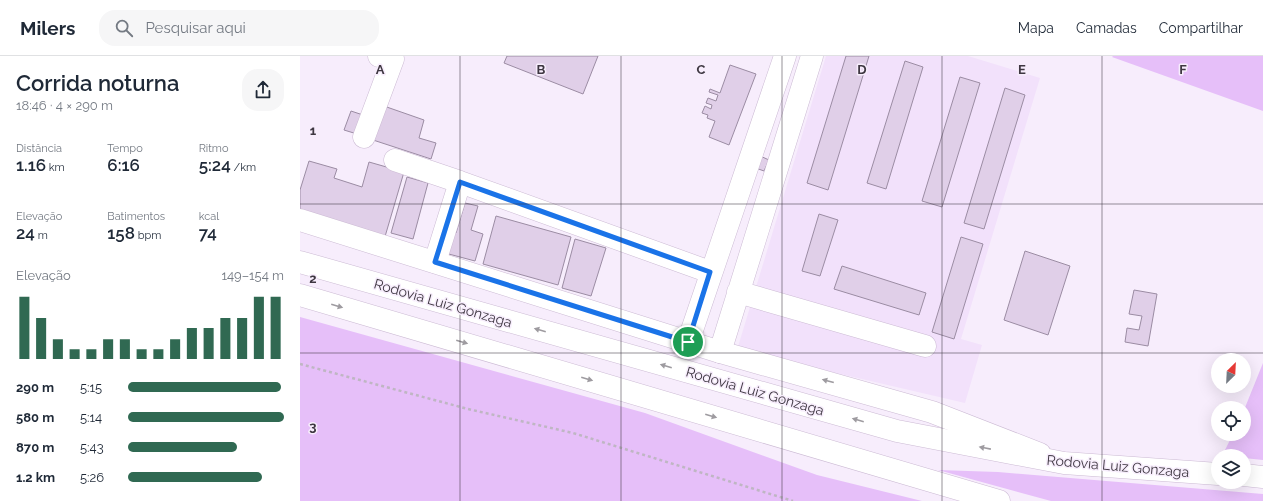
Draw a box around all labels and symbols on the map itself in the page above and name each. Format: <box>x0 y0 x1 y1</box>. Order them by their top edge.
text: A <box>376 62 385 77</box>
text: B <box>537 62 546 77</box>
text: C <box>697 62 706 77</box>
text: D <box>857 62 867 77</box>
text: E <box>1018 62 1026 77</box>
text: F <box>1179 62 1187 77</box>
text: 1 <box>310 123 317 138</box>
text: 2 <box>309 271 317 286</box>
street label: Rodovia Luiz Gonzaga <box>372 276 514 330</box>
one-way arrow <box>332 303 344 309</box>
pin <box>671 325 705 359</box>
one-way arrow <box>534 327 546 333</box>
one-way arrow <box>456 339 468 345</box>
north arrow <box>1211 353 1251 393</box>
one-way arrow <box>659 363 671 369</box>
street label: Rodovia Luiz Gonzaga <box>684 364 826 418</box>
one-way arrow <box>581 376 593 382</box>
one-way arrow <box>821 378 833 384</box>
one-way arrow <box>706 413 718 419</box>
one-way arrow <box>852 417 864 423</box>
text: 3 <box>309 419 317 434</box>
one-way arrow <box>979 445 991 451</box>
street label: Rodovia Luiz Gonzaga <box>1046 452 1190 480</box>

